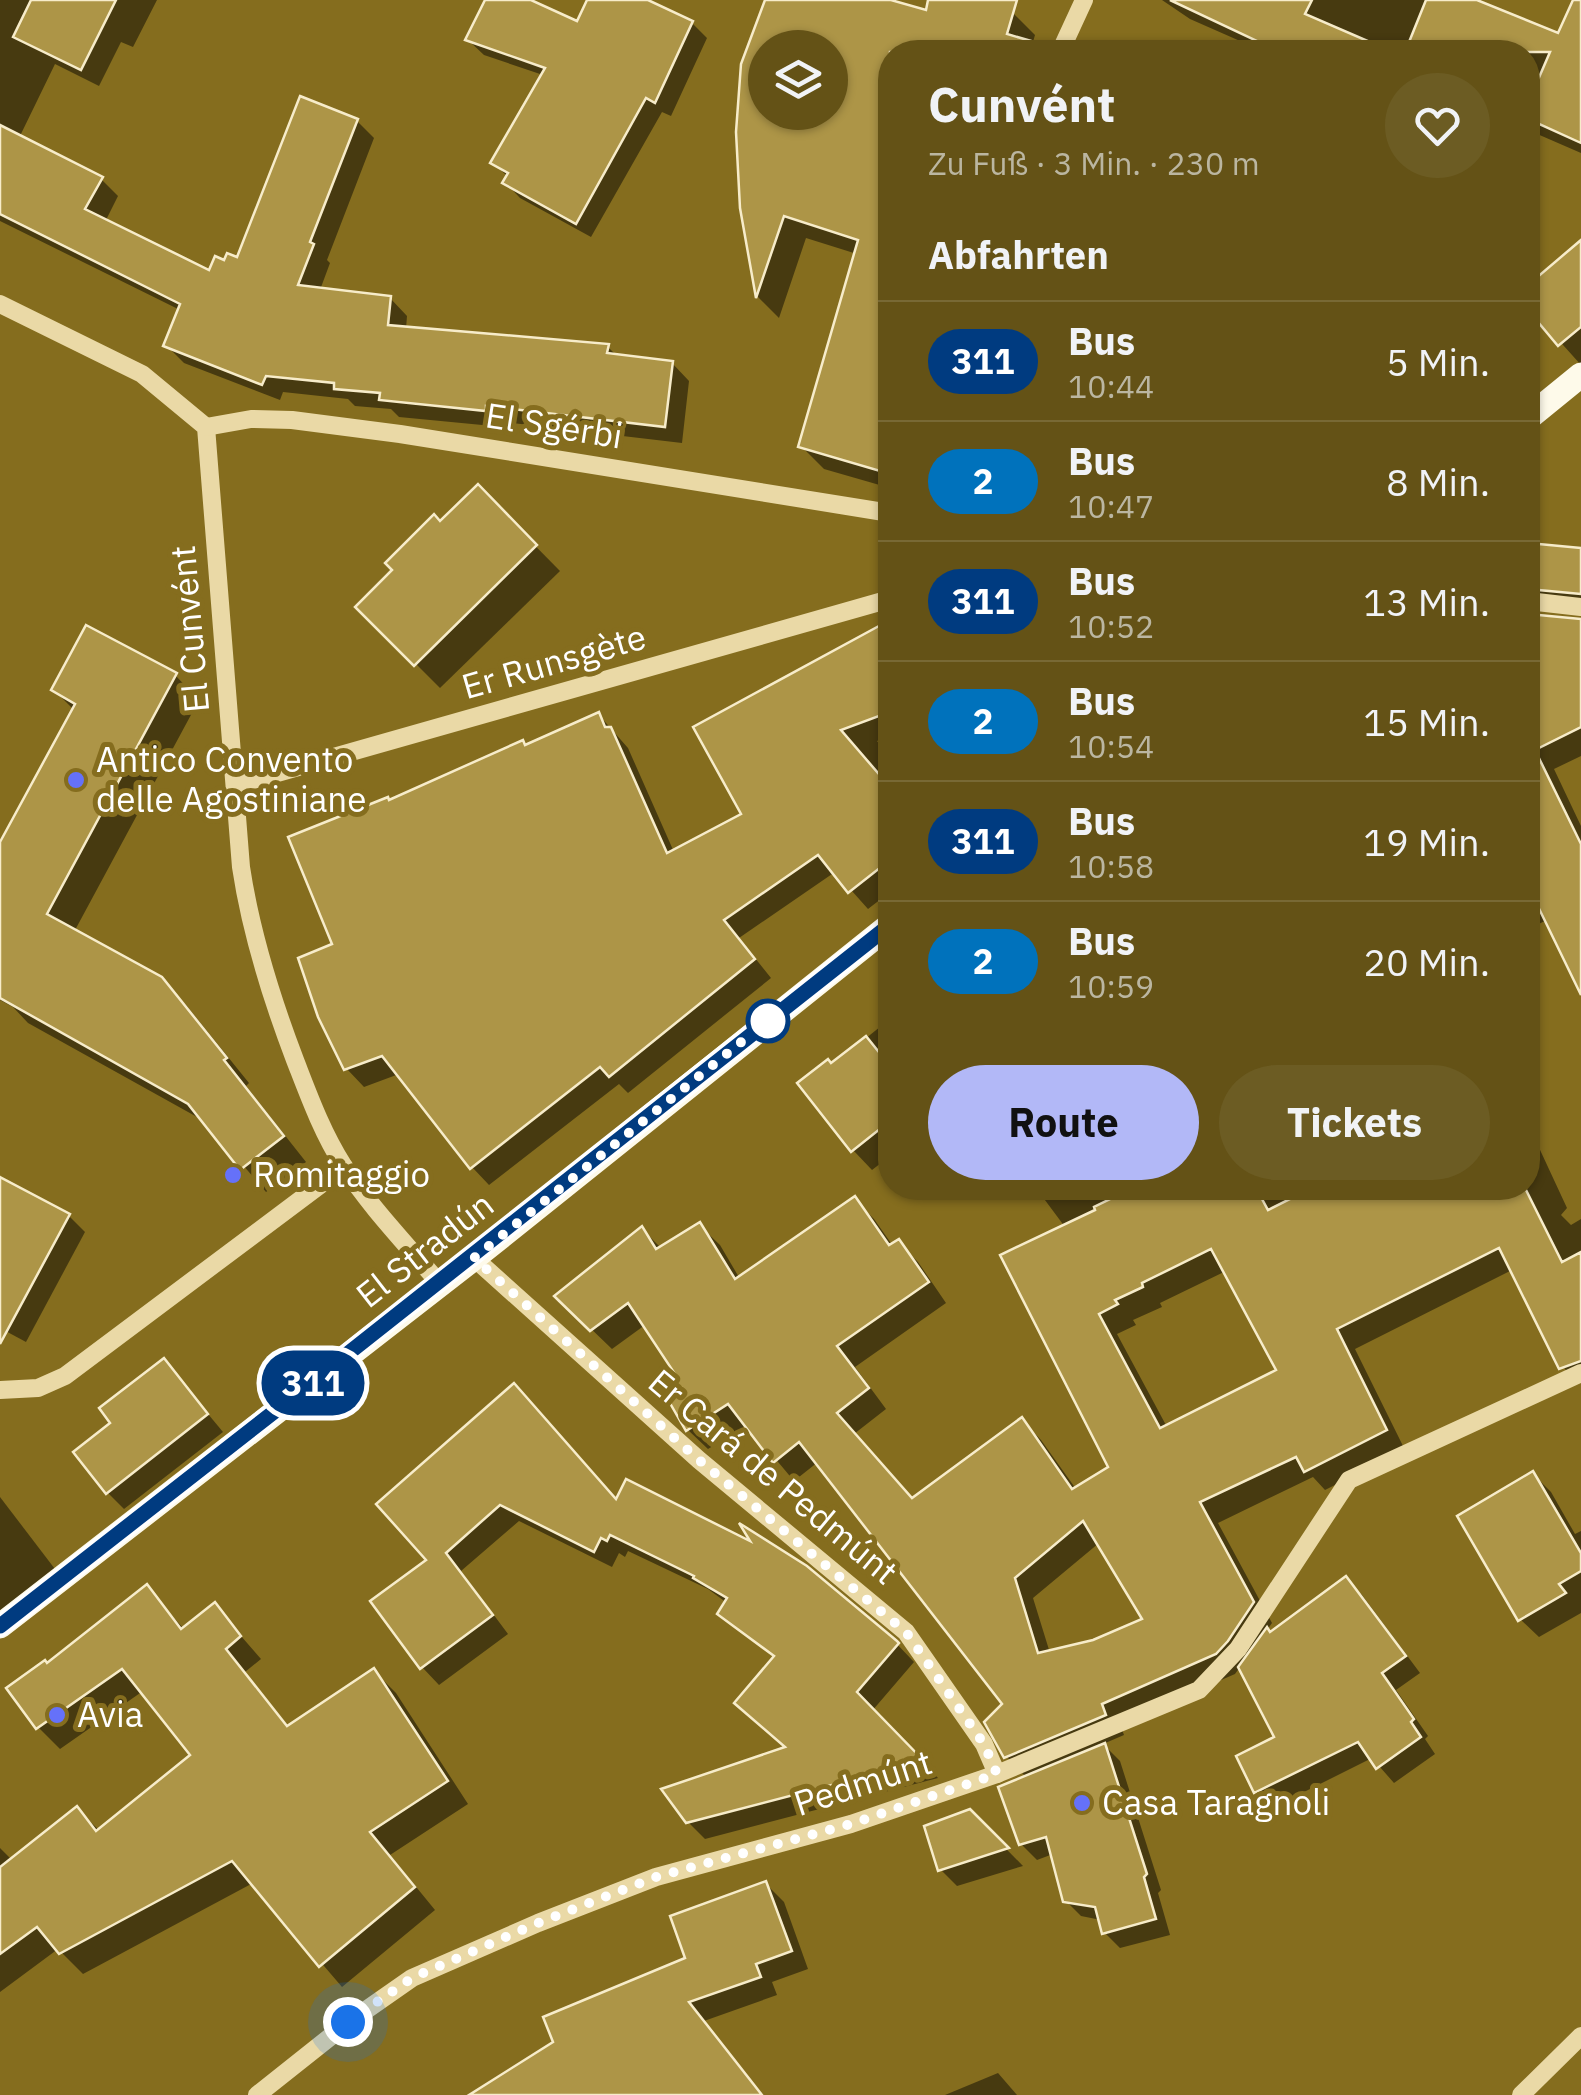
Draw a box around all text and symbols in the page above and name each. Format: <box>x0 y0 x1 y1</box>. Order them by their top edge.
map controls <box>748 30 848 130</box>
button: layers <box>748 30 848 130</box>
text: Cunvént <box>928 73 1116 135</box>
button: heart <box>1385 73 1490 178</box>
text: Zu Fuß · 3 Min. · 230 m <box>928 142 1260 184</box>
text: Abfahrten <box>928 230 1109 279</box>
text: Bus <box>1068 316 1135 365</box>
text: 5 Min. <box>1386 337 1490 386</box>
text: 311 <box>951 338 1015 384</box>
text: 10:44 <box>1068 365 1154 407</box>
street label: El Sgérbi <box>482 392 626 459</box>
text: Bus <box>1068 436 1135 485</box>
text: 8 Min. <box>1386 457 1490 506</box>
text: 2 <box>972 458 994 504</box>
text: 10:47 <box>1068 485 1154 527</box>
street label: El Cunvént <box>159 544 219 715</box>
text: Bus <box>1068 556 1135 605</box>
text: 13 Min. <box>1363 577 1490 626</box>
text: 311 <box>951 578 1015 624</box>
text: 10:52 <box>1068 605 1154 647</box>
street label: Er Runsgète <box>456 613 651 709</box>
text: Bus <box>1068 676 1135 725</box>
text: 15 Min. <box>1363 697 1490 746</box>
text: 2 <box>972 698 994 744</box>
text: 10:54 <box>1068 725 1154 767</box>
place label: Antico Convento delle Agostiniane <box>96 736 366 822</box>
marker: Antico Convento delle Agostiniane <box>65 769 87 791</box>
text: Bus <box>1068 796 1135 845</box>
text: 19 Min. <box>1363 817 1490 866</box>
text: 311 <box>951 818 1015 864</box>
text: 10:58 <box>1068 845 1154 887</box>
text: Bus <box>1068 916 1135 965</box>
text: 20 Min. <box>1363 937 1490 986</box>
text: 2 <box>972 938 994 984</box>
text: 10:59 <box>1068 965 1154 1007</box>
unlabelled marker <box>747 1000 789 1042</box>
button: Route <box>928 1065 1199 1180</box>
button: Tickets <box>1219 1065 1490 1180</box>
place label: Romitaggio <box>253 1151 430 1197</box>
marker: Romitaggio <box>222 1164 244 1186</box>
street label: El Stradún <box>346 1181 502 1317</box>
line badge: 311 <box>256 1350 370 1416</box>
street label: Er Cará de Pedmúnt <box>639 1358 908 1594</box>
text: 311 <box>281 1360 345 1406</box>
place label: Avia <box>77 1691 143 1737</box>
marker: Avia <box>46 1704 68 1726</box>
street label: Pedmúnt <box>788 1738 938 1826</box>
place label: Casa Taragnoli <box>1102 1779 1330 1825</box>
marker: Casa Taragnoli <box>1071 1792 1093 1814</box>
your location <box>323 1997 373 2047</box>

